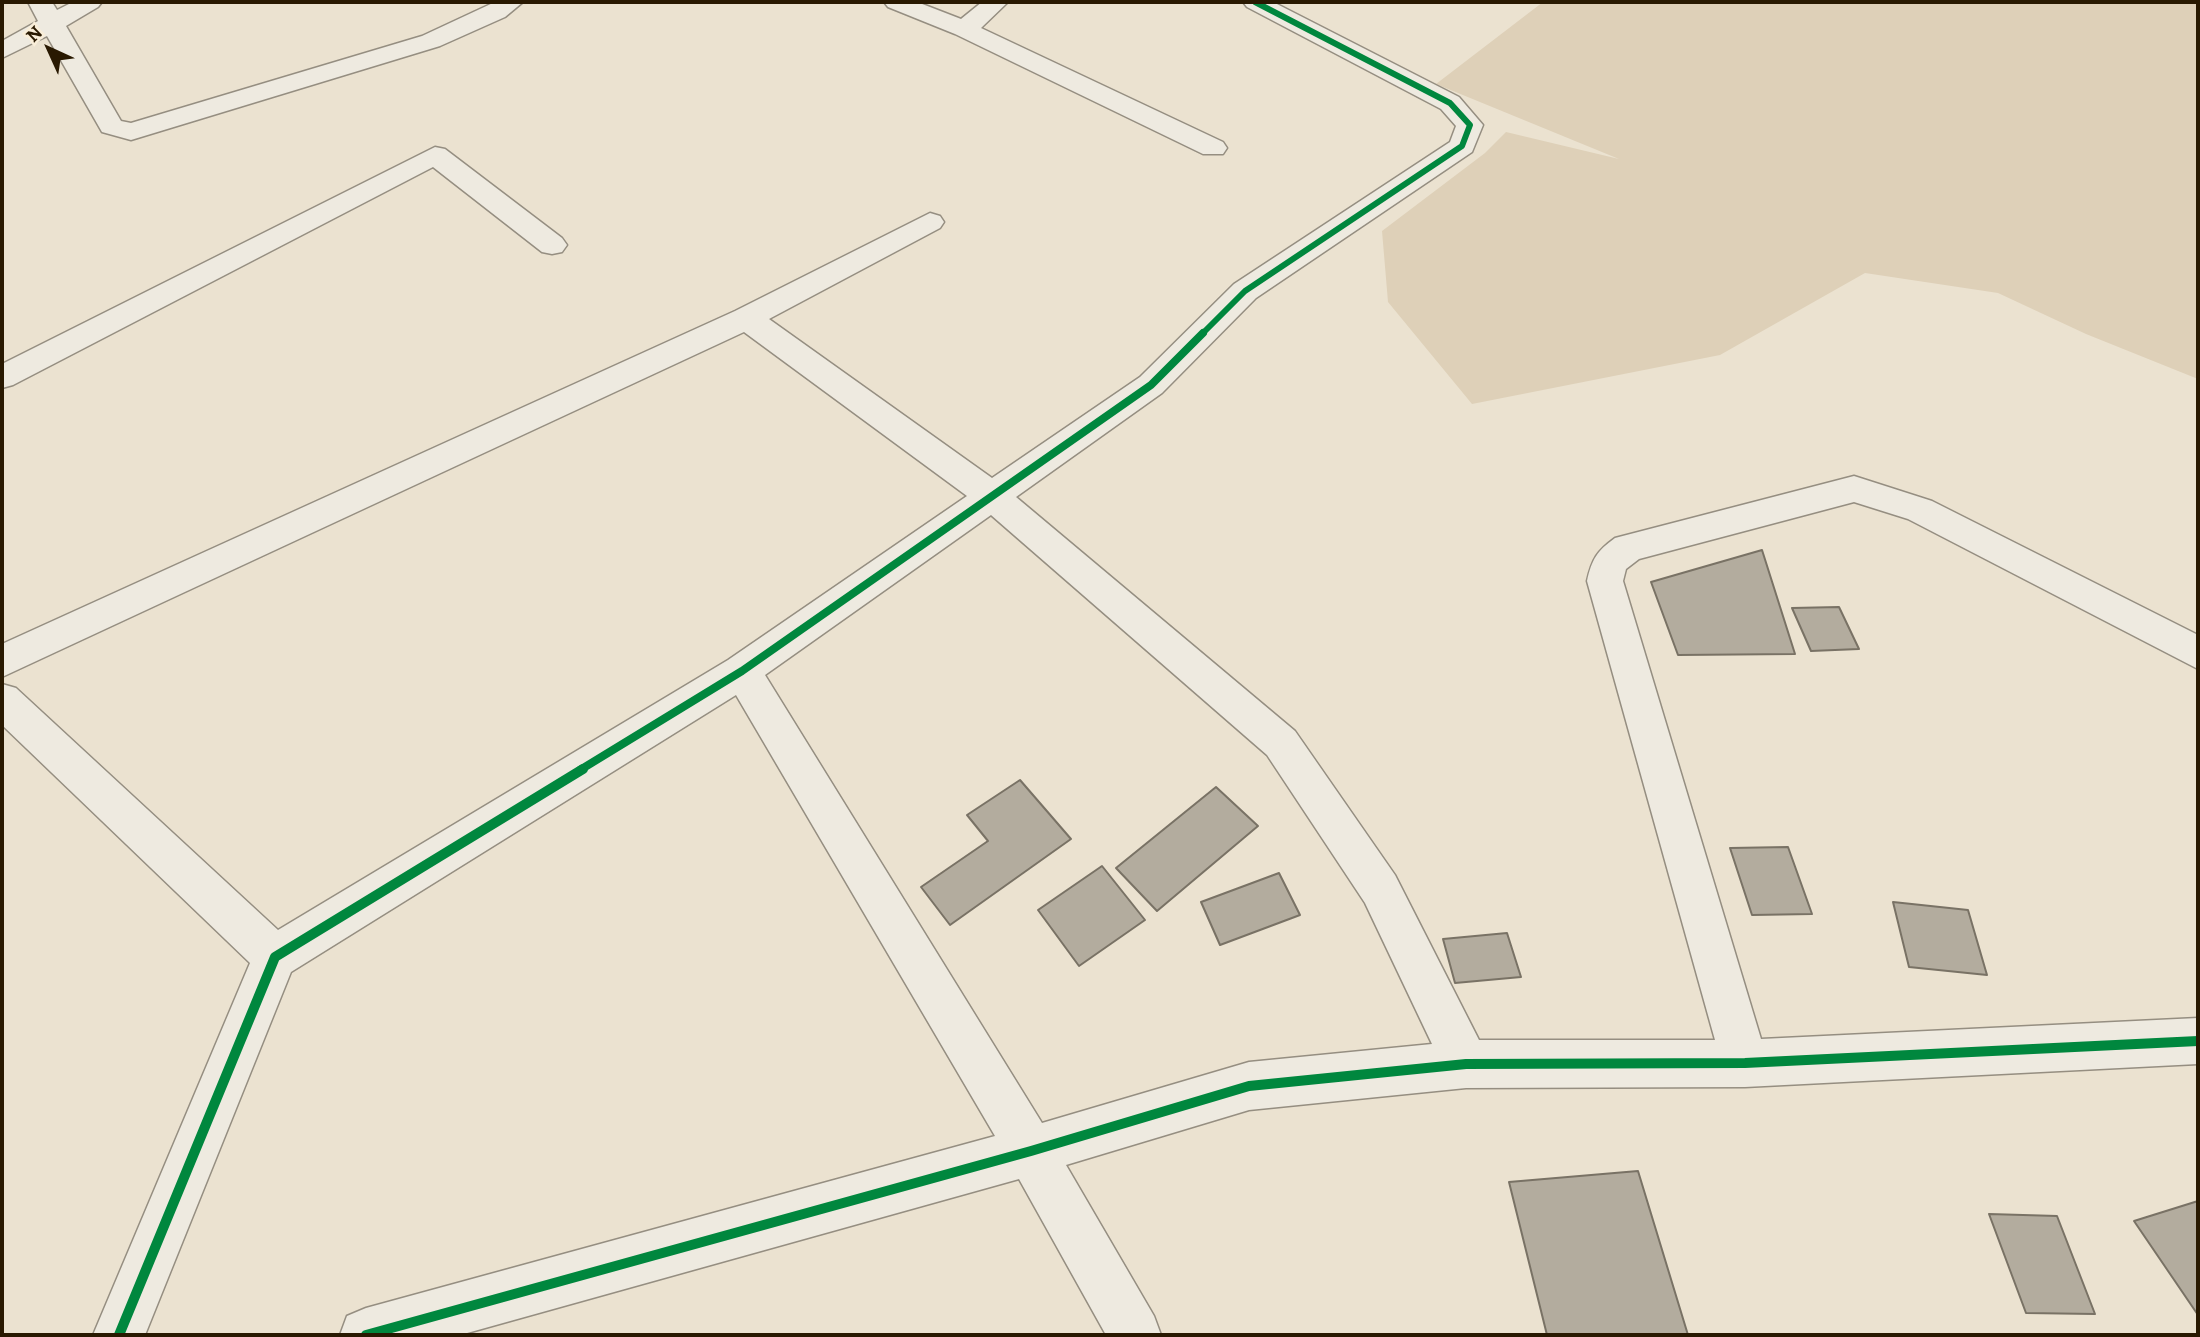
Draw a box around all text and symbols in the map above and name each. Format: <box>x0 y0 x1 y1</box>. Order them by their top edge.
north arrow <box>14 14 84 84</box>
text: N <box>20 20 48 48</box>

